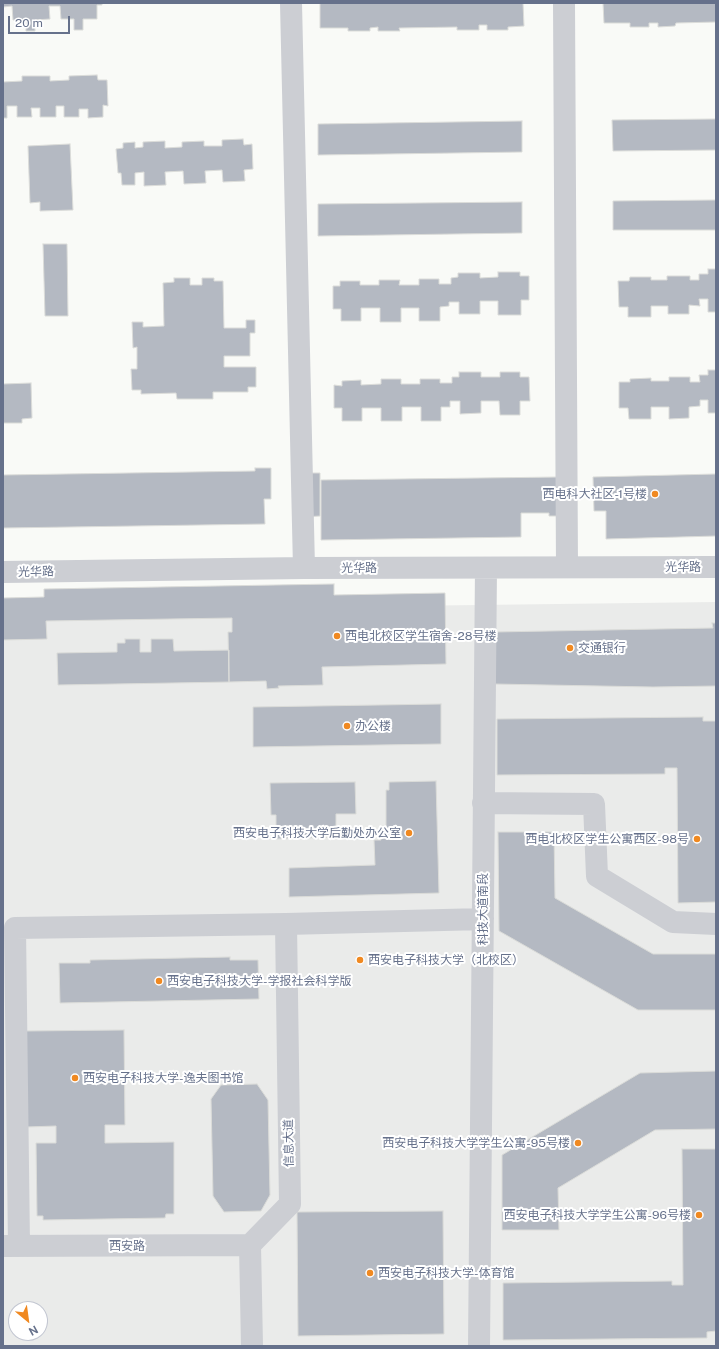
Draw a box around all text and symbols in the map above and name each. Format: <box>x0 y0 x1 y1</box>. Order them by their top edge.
scale bar <box>10 8 72 34</box>
text: 20 m <box>15 16 43 30</box>
place label: 西电科大社区-1号楼 <box>542 487 647 501</box>
marker: 西电科大社区-1号楼 <box>650 489 660 499</box>
street label: 光华路 <box>665 560 701 574</box>
street label: 光华路 <box>341 561 377 575</box>
street label: 光华路 <box>18 564 54 580</box>
place label: 西电北校区学生宿舍-28号楼 <box>345 629 496 643</box>
marker: 西电北校区学生宿舍-28号楼 <box>332 631 342 641</box>
place label: 交通银行 <box>578 641 626 655</box>
marker: 交通银行 <box>565 643 575 653</box>
place label: 办公楼 <box>355 719 391 733</box>
marker: 办公楼 <box>342 721 352 731</box>
place label: 西安电子科技大学后勤处办公室 <box>233 826 401 840</box>
marker: 西安电子科技大学后勤处办公室 <box>404 828 414 838</box>
place label: 西电北校区学生公寓西区-98号 <box>525 832 689 846</box>
marker: 西电北校区学生公寓西区-98号 <box>692 834 702 844</box>
street label: 科技大道南段 <box>476 873 490 945</box>
place label: 西安电子科技大学（北校区） <box>368 953 524 967</box>
marker: 西安电子科技大学（北校区） <box>355 955 365 965</box>
place label: 西安电子科技大学-学报社会科学版 <box>167 974 352 988</box>
marker: 西安电子科技大学-学报社会科学版 <box>154 976 164 986</box>
place label: 西安电子科技大学-逸夫图书馆 <box>83 1071 244 1085</box>
marker: 西安电子科技大学-逸夫图书馆 <box>70 1073 80 1083</box>
street label: 信息大道 <box>281 1119 297 1167</box>
place label: 西安电子科技大学学生公寓-95号楼 <box>382 1136 570 1150</box>
marker: 西安电子科技大学学生公寓-95号楼 <box>573 1138 583 1148</box>
place label: 西安电子科技大学学生公寓-96号楼 <box>504 1208 691 1222</box>
marker: 西安电子科技大学学生公寓-96号楼 <box>694 1210 704 1220</box>
street label: 西安路 <box>109 1239 145 1253</box>
place label: 西安电子科技大学-体育馆 <box>378 1266 515 1280</box>
marker: 西安电子科技大学-体育馆 <box>365 1268 375 1278</box>
north arrow <box>8 1301 48 1341</box>
text: N <box>27 1323 40 1338</box>

